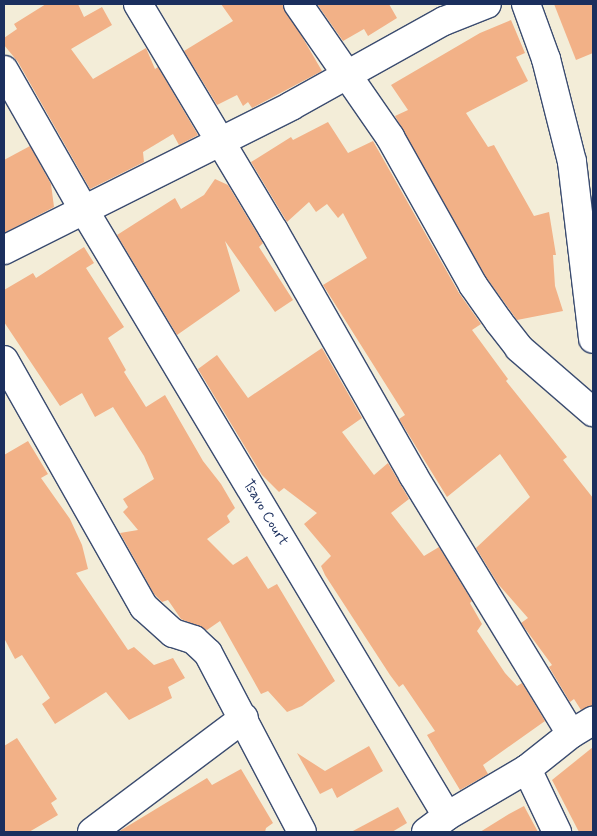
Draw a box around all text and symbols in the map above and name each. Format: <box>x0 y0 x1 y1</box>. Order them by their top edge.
street label: Tsavo Court <box>239 477 291 549</box>

